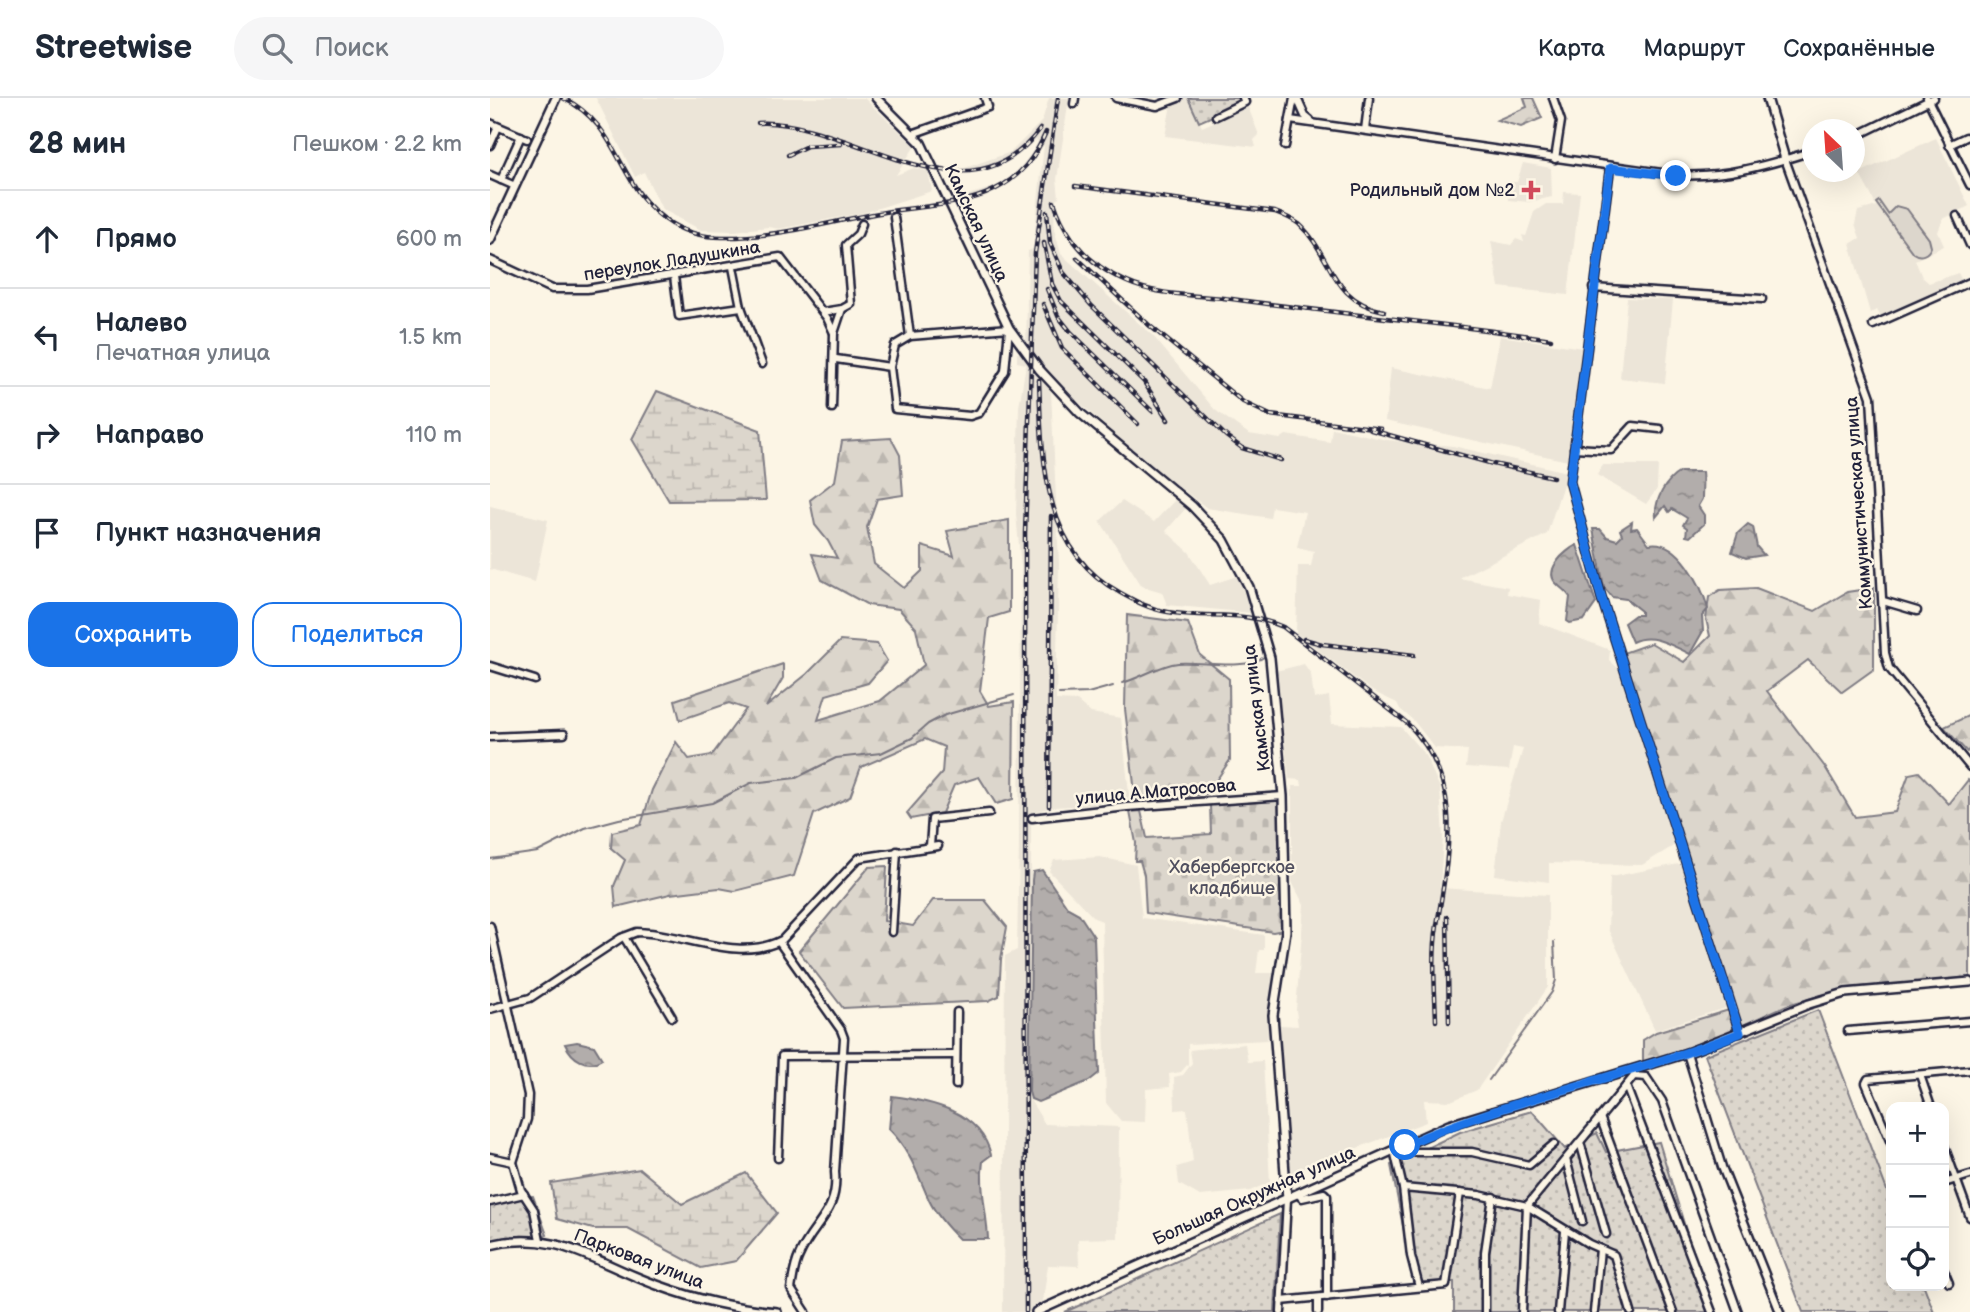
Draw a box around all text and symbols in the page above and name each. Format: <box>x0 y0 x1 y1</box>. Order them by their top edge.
search box <box>234 17 724 80</box>
text: Streetwise <box>35 28 192 68</box>
icon: search <box>258 29 296 67</box>
text: Поиск <box>314 33 388 64</box>
text: Карта <box>1538 34 1605 63</box>
text: Маршрут <box>1643 34 1745 63</box>
text: Сохранённые <box>1783 34 1935 63</box>
north arrow <box>1802 119 1865 182</box>
text: 28 мин <box>28 126 126 162</box>
text: Пешком · 2.2 km <box>292 130 462 158</box>
route end <box>1660 160 1691 191</box>
street label: Камская улица <box>940 161 1013 286</box>
place label: Родильный дом №2 <box>1349 180 1515 201</box>
marker: Родильный дом №2 <box>1521 180 1541 200</box>
icon: ahead <box>28 220 66 258</box>
text: Прямо <box>95 224 177 255</box>
text: 600 m <box>396 225 462 253</box>
street label: переулок Ладушкина <box>582 237 762 285</box>
text: Налево <box>95 308 187 339</box>
icon: left <box>28 318 66 356</box>
text: 1.5 km <box>399 323 462 351</box>
text: Печатная улица <box>95 339 270 367</box>
street label: Коммунистическая улица <box>1841 396 1877 610</box>
icon: right <box>28 416 66 454</box>
text: Направо <box>95 420 204 451</box>
text: 110 m <box>405 421 462 449</box>
icon: arrive <box>28 514 66 552</box>
text: Пункт назначения <box>95 518 321 549</box>
button: Сохранить <box>28 602 238 667</box>
button: Поделиться <box>252 602 462 667</box>
street label: Камская улица <box>1239 643 1275 773</box>
street label: улица А.Матросова <box>1075 774 1237 809</box>
park label: Хабербергское кладбище <box>1169 857 1295 899</box>
map controls <box>1886 1102 1949 1291</box>
button: + <box>1886 1102 1949 1165</box>
route start <box>1389 1129 1420 1160</box>
street label: Большая Окружная улица <box>1150 1142 1359 1250</box>
button: − <box>1886 1165 1949 1228</box>
street label: Парковая улица <box>571 1225 707 1294</box>
button: locate <box>1886 1228 1949 1291</box>

